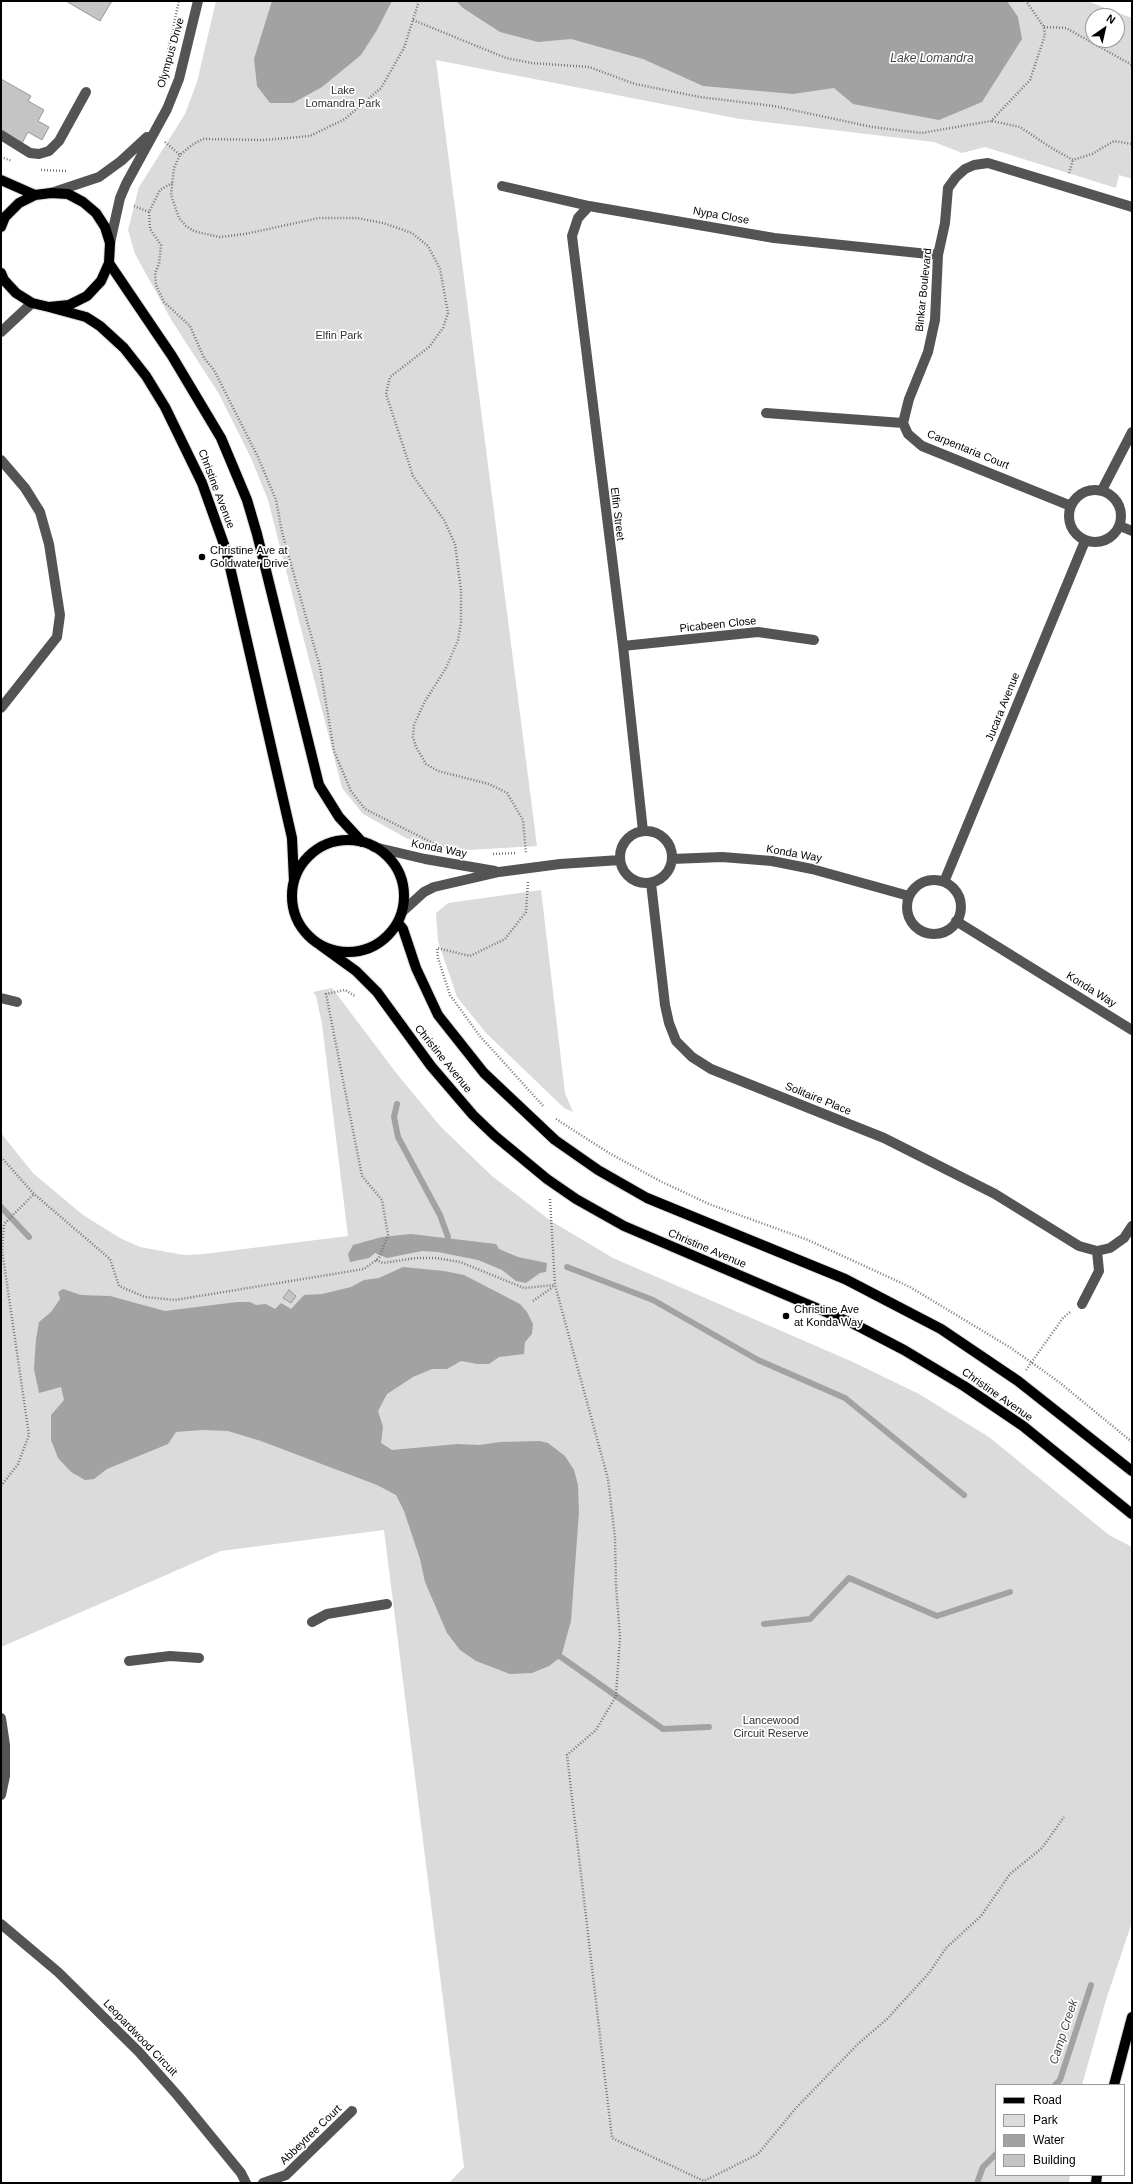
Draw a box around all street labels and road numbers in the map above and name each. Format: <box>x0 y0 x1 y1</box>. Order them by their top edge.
street label: Olympus Drive <box>155 17 187 89</box>
street label: Nypa Close <box>692 205 750 227</box>
street label: Binkar Boulevard <box>913 248 935 332</box>
street label: Carpentaria Court <box>925 428 1011 472</box>
street label: Christine Avenue <box>195 448 237 530</box>
street label: Elfin Street <box>607 486 627 542</box>
street label: Picabeen Close <box>679 614 757 636</box>
street label: Jucara Avenue <box>983 671 1023 743</box>
street label: Konda Way <box>410 837 468 861</box>
street label: Konda Way <box>765 843 823 865</box>
street label: Konda Way <box>1064 969 1118 1011</box>
street label: Christine Avenue <box>412 1022 474 1096</box>
street label: Solitaire Place <box>783 1080 853 1118</box>
street label: Christine Avenue <box>666 1227 748 1271</box>
street label: Christine Avenue <box>959 1366 1035 1424</box>
street label: Leopardwood Circuit <box>100 1997 180 2079</box>
street label: Abbeytree Court <box>278 2102 344 2168</box>

